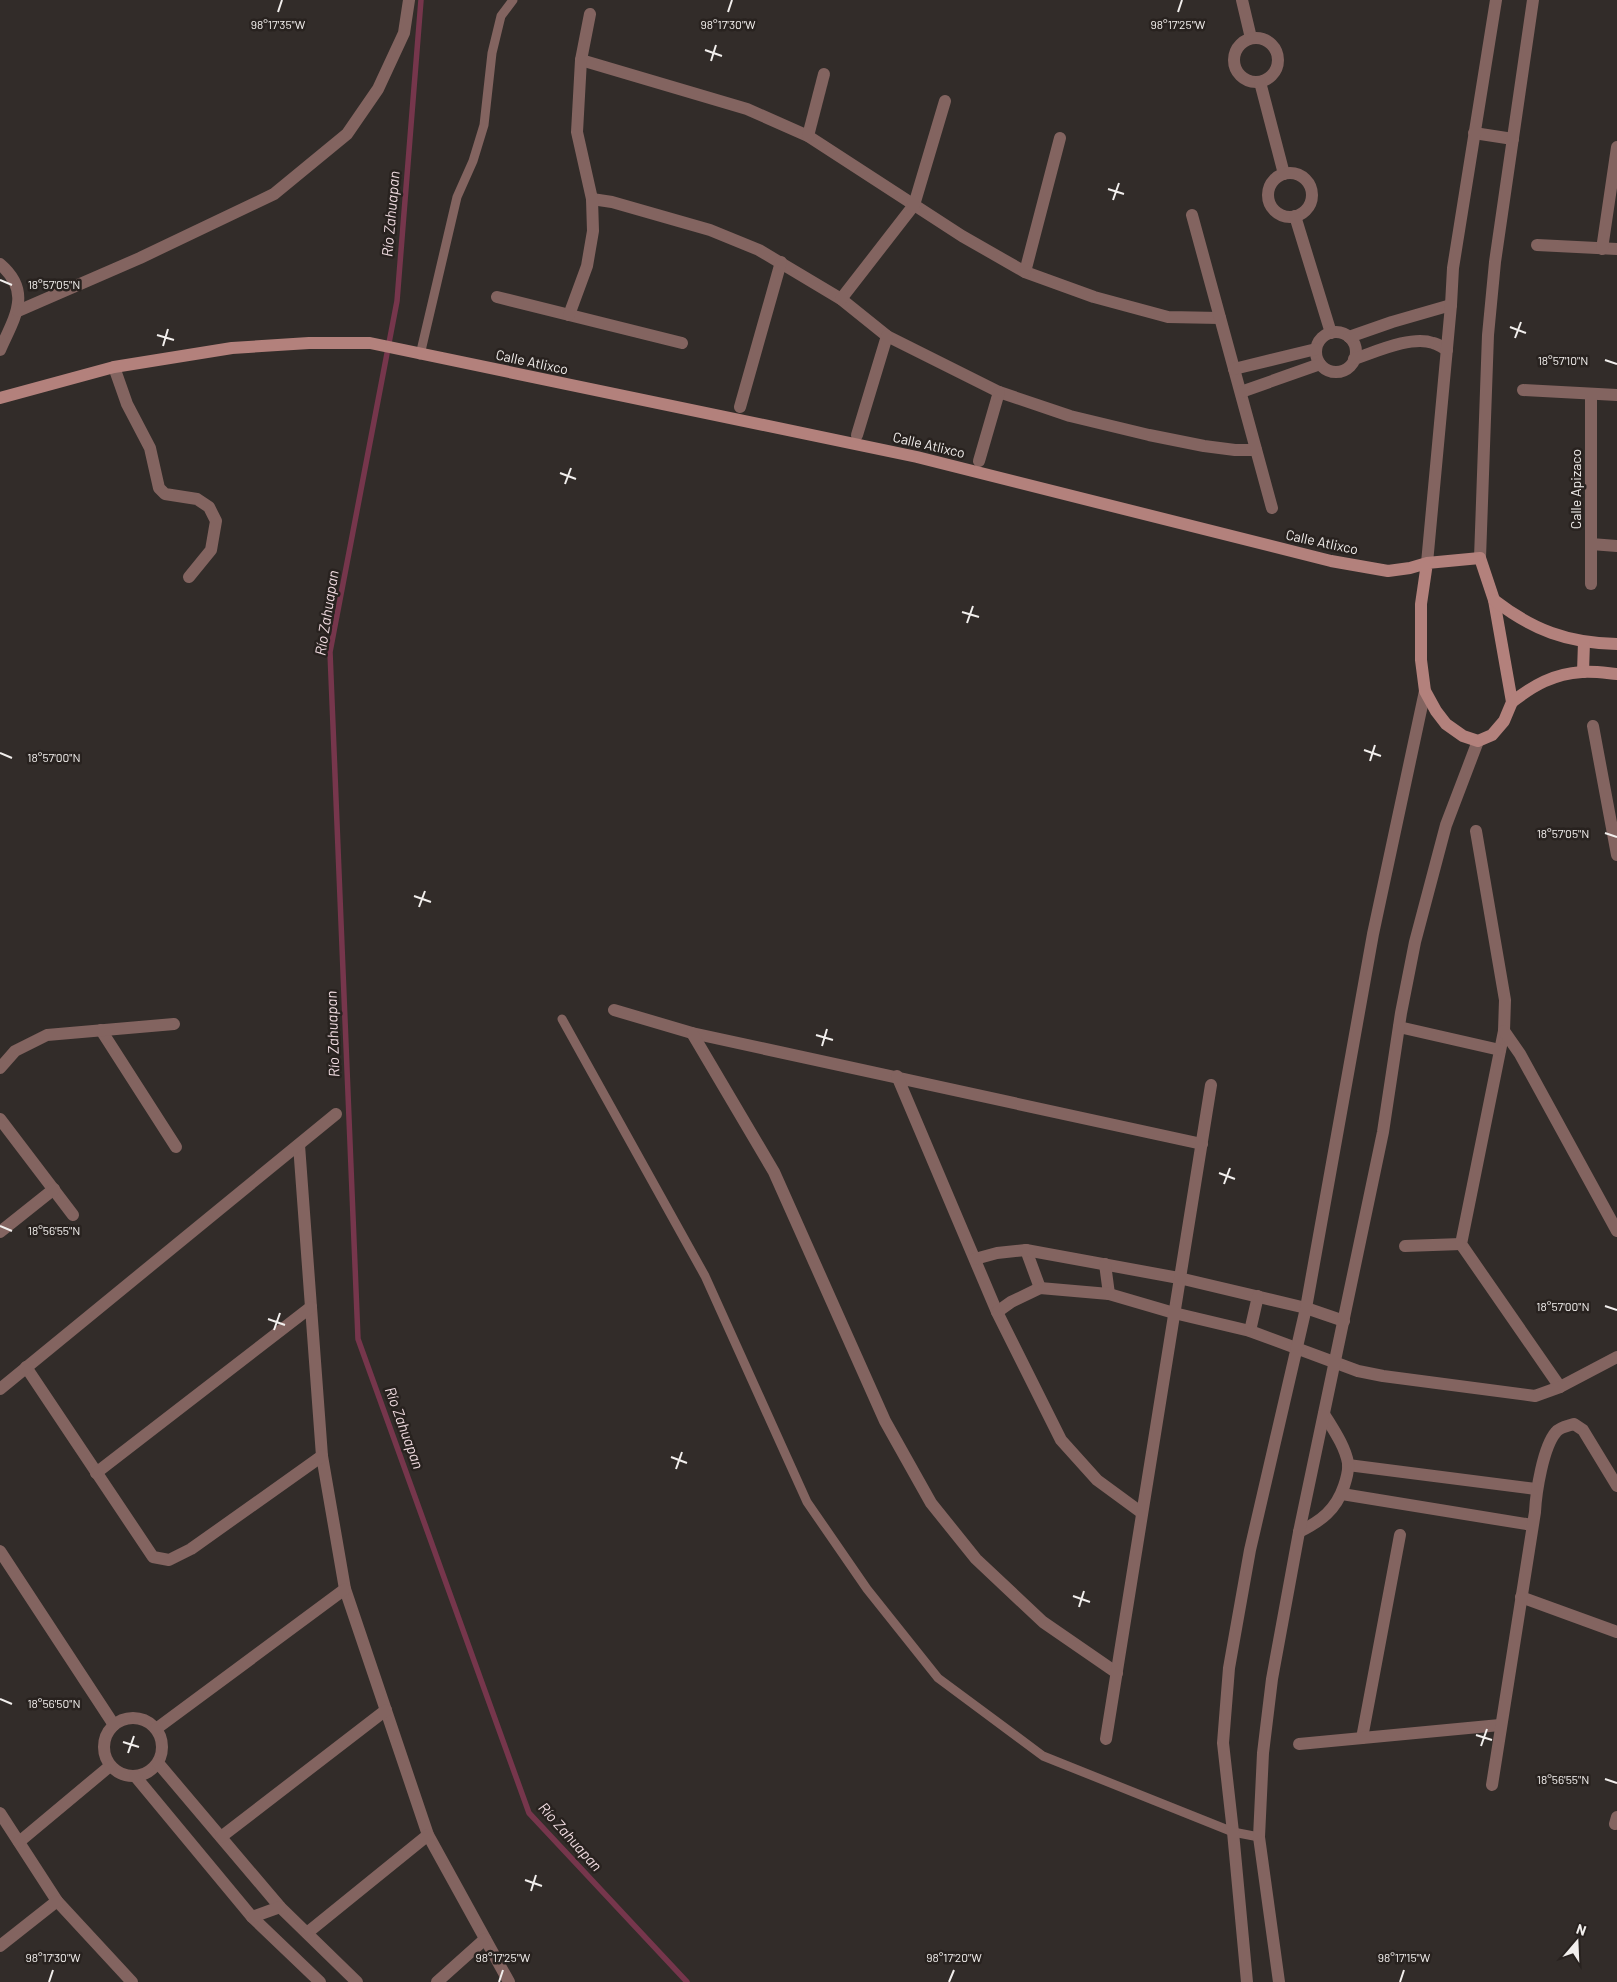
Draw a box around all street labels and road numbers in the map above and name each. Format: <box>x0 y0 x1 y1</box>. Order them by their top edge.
street label: Calle Atlixco <box>494 346 570 377</box>
street label: Calle Atlixco <box>891 428 967 461</box>
street label: Calle Apizaco <box>1567 449 1584 529</box>
street label: Calle Atlixco <box>1284 526 1360 557</box>

